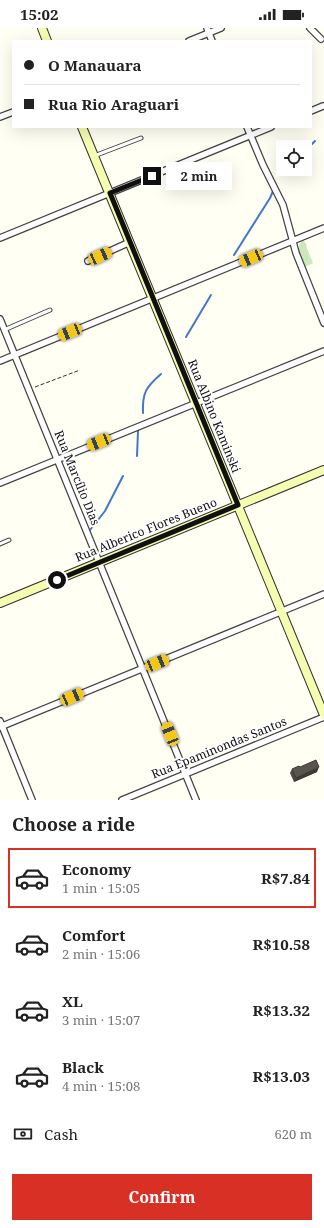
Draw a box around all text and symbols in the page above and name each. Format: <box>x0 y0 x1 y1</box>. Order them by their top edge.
text: 15:02 <box>20 4 58 24</box>
text: O Manauara <box>48 55 142 75</box>
text: Rua Rio Araguari <box>48 94 179 114</box>
map controls <box>276 140 312 176</box>
button: locate <box>276 140 312 176</box>
callout: 2 min <box>166 162 232 190</box>
route end <box>143 167 161 185</box>
text: 2 min <box>181 167 217 185</box>
car <box>87 246 113 266</box>
car <box>238 248 264 268</box>
car <box>57 322 83 342</box>
street label: Rua Albino Kaminski <box>184 357 245 475</box>
street label: Rua Marcílio Dias <box>51 428 104 528</box>
car <box>86 432 112 452</box>
street label: Rua Alberico Flores Bueno <box>72 493 219 566</box>
route start <box>48 571 66 589</box>
car <box>144 653 170 673</box>
car <box>59 687 85 707</box>
street label: Rua Epaminondas Santos <box>149 713 289 783</box>
car <box>160 721 180 747</box>
text: Choose a ride <box>12 812 135 836</box>
text: Economy <box>62 859 131 879</box>
icon: car <box>14 860 50 896</box>
text: R$7.84 <box>261 868 310 888</box>
text: 1 min · 15:05 <box>62 879 140 897</box>
text: Comfort <box>62 925 125 945</box>
icon: car <box>14 926 50 962</box>
text: R$10.58 <box>253 934 310 954</box>
text: 2 min · 15:06 <box>62 945 140 963</box>
text: XL <box>62 991 83 1011</box>
icon: car <box>14 992 50 1028</box>
text: R$13.32 <box>253 1000 310 1020</box>
text: 3 min · 15:07 <box>62 1011 140 1029</box>
text: Black <box>62 1057 104 1077</box>
icon: car <box>14 1058 50 1094</box>
text: R$13.03 <box>253 1066 310 1086</box>
text: 4 min · 15:08 <box>62 1077 140 1095</box>
icon: cash <box>12 1123 34 1145</box>
text: Cash <box>44 1124 78 1144</box>
text: 620 m <box>275 1125 312 1143</box>
button: Confirm <box>12 1174 312 1220</box>

